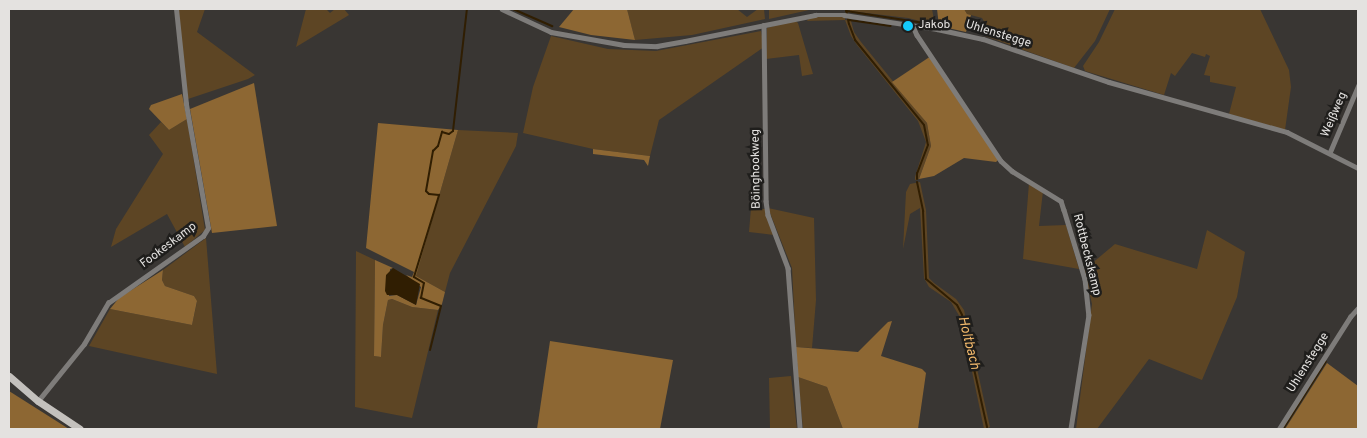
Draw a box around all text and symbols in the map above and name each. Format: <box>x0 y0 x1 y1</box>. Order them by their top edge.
street label: Uhlenstegge <box>963 18 1033 52</box>
place label: Jakob <box>918 19 950 33</box>
marker: Jakob <box>902 20 914 32</box>
street label: Weißweg <box>1319 90 1351 140</box>
street label: Böinghookweg <box>749 129 765 209</box>
street label: Rottbeckskamp <box>1069 213 1103 297</box>
street label: Fookeskamp <box>138 220 200 272</box>
water label: Holtbach <box>953 315 983 371</box>
street label: Uhlenstegge <box>1285 330 1333 396</box>

